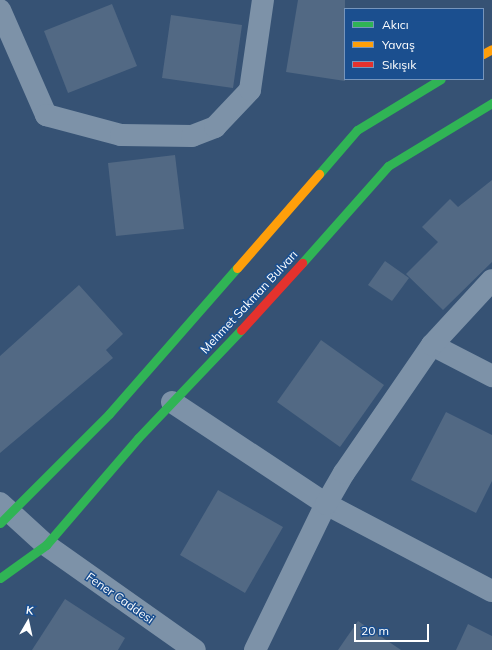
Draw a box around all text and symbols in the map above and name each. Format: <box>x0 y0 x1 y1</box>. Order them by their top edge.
legend <box>344 8 484 80</box>
text: Akıcı <box>382 17 409 32</box>
text: Yavaş <box>382 37 415 52</box>
text: Sıkışık <box>382 57 416 72</box>
street label: Mehmet Sakman Bulvarı <box>197 248 301 356</box>
street label: Fener Caddesi <box>83 569 157 627</box>
north arrow <box>8 602 48 642</box>
text: K <box>25 603 35 618</box>
scale bar <box>356 616 431 642</box>
text: 20 m <box>361 623 389 638</box>

